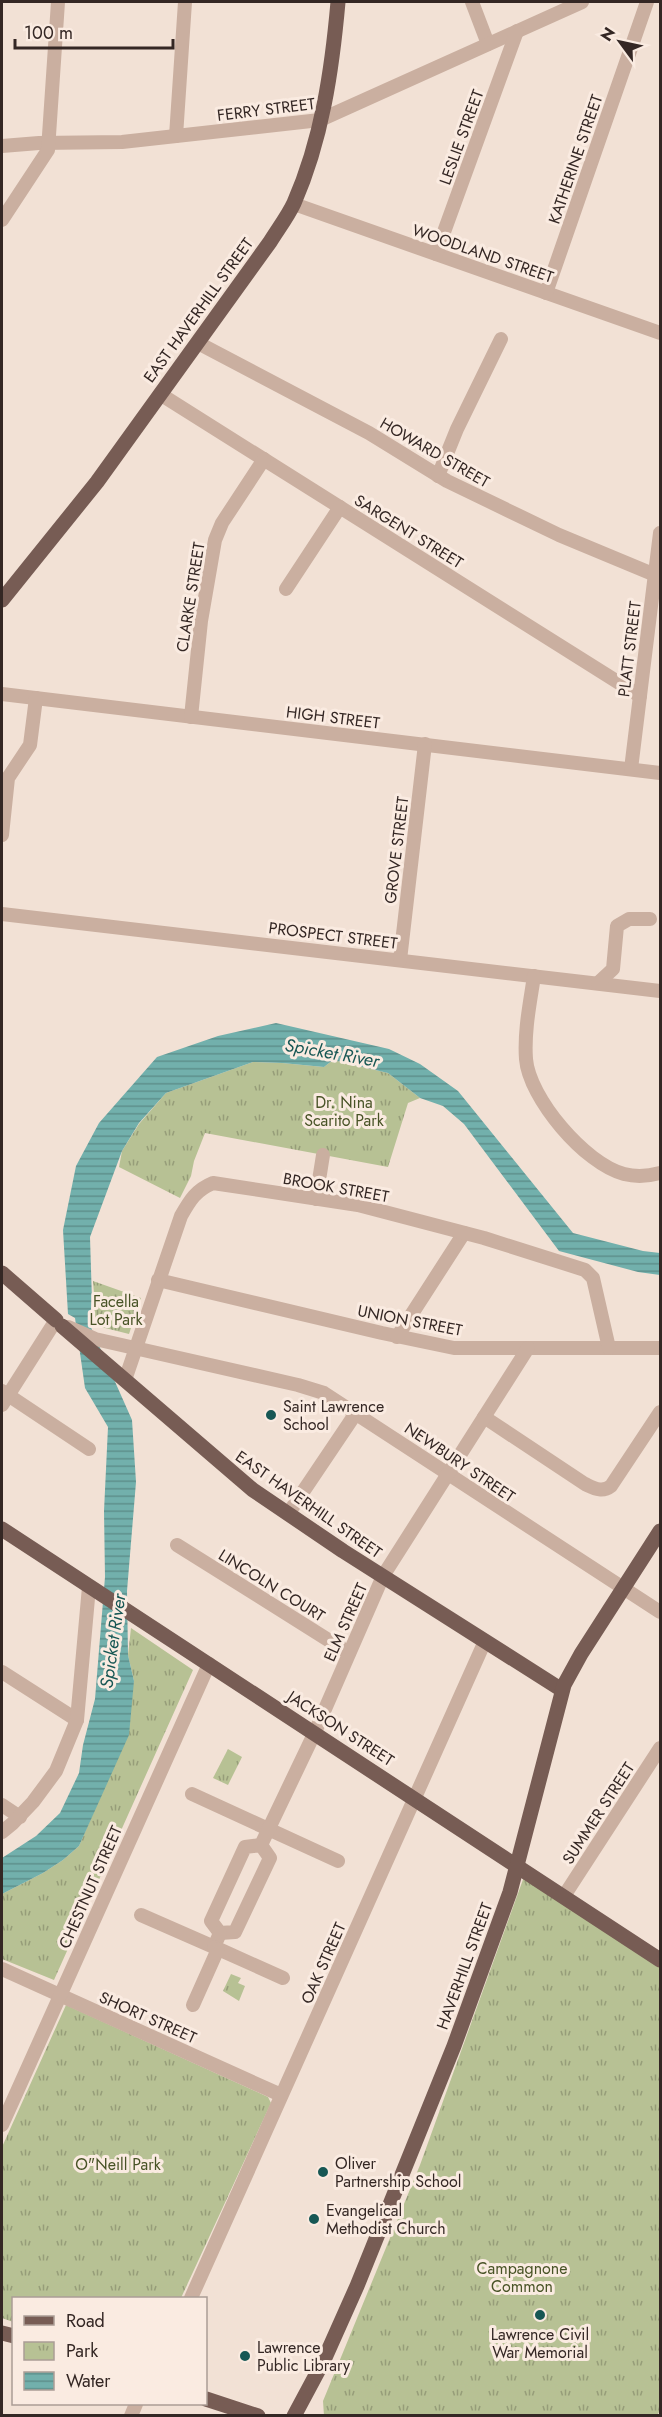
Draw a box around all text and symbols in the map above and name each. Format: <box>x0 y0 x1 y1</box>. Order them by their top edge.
scale bar <box>15 12 172 50</box>
north arrow <box>590 12 650 72</box>
text: 100 m <box>24 20 73 46</box>
text: N <box>595 23 621 46</box>
street label: LESLIE STREET <box>434 86 490 188</box>
street label: KATHERINE STREET <box>543 91 609 227</box>
street label: FERRY STREET <box>216 92 317 127</box>
street label: WOODLAND STREET <box>409 218 557 289</box>
street label: EAST HAVERHILL STREET <box>138 233 259 387</box>
street label: HOWARD STREET <box>376 412 494 493</box>
street label: SARGENT STREET <box>350 489 468 574</box>
street label: CLARKE STREET <box>170 540 211 654</box>
street label: PLATT STREET <box>612 599 647 698</box>
street label: HIGH STREET <box>285 700 382 735</box>
street label: GROVE STREET <box>379 795 415 905</box>
street label: PROSPECT STREET <box>267 916 399 955</box>
water label: Spicket River <box>283 1032 382 1074</box>
park label: Dr. Nina Scarito Park <box>304 1091 385 1132</box>
street label: BROOK STREET <box>281 1167 391 1208</box>
park label: Facella Lot Park <box>89 1290 144 1331</box>
street label: UNION STREET <box>355 1299 465 1342</box>
place label: Saint Lawrence School <box>283 1395 384 1436</box>
marker: Saint Lawrence School <box>264 1408 278 1422</box>
street label: NEWBURY STREET <box>400 1417 520 1508</box>
street label: EAST HAVERHILL STREET <box>231 1445 387 1564</box>
street label: LINCOLN COURT <box>214 1543 330 1628</box>
street label: ELM STREET <box>318 1579 373 1665</box>
water label: Spicket River <box>94 1591 133 1690</box>
street label: JACKSON STREET <box>281 1684 399 1772</box>
street label: SUMMER STREET <box>557 1757 640 1869</box>
street label: CHESTNUT STREET <box>53 1822 128 1952</box>
street label: HAVERHILL STREET <box>431 1899 498 2033</box>
street label: OAK STREET <box>295 1918 352 2008</box>
street label: SHORT STREET <box>95 1986 201 2049</box>
place label: Oliver Partnership School <box>335 2152 461 2193</box>
park label: O"Neill Park <box>75 2153 162 2176</box>
marker: Oliver Partnership School <box>316 2165 330 2179</box>
place label: Evangelical Methodist Church <box>326 2199 446 2240</box>
marker: Evangelical Methodist Church <box>307 2212 321 2226</box>
park label: Campagnone Common <box>477 2257 567 2298</box>
legend <box>12 2297 207 2405</box>
text: Road <box>66 2308 105 2334</box>
marker: Lawrence Civil War Memorial <box>533 2308 547 2322</box>
place label: Lawrence Civil War Memorial <box>491 2323 589 2364</box>
place label: Lawrence Public Library <box>257 2336 351 2377</box>
text: Park <box>66 2338 98 2364</box>
marker: Lawrence Public Library <box>238 2349 252 2363</box>
text: Water <box>66 2368 111 2394</box>

